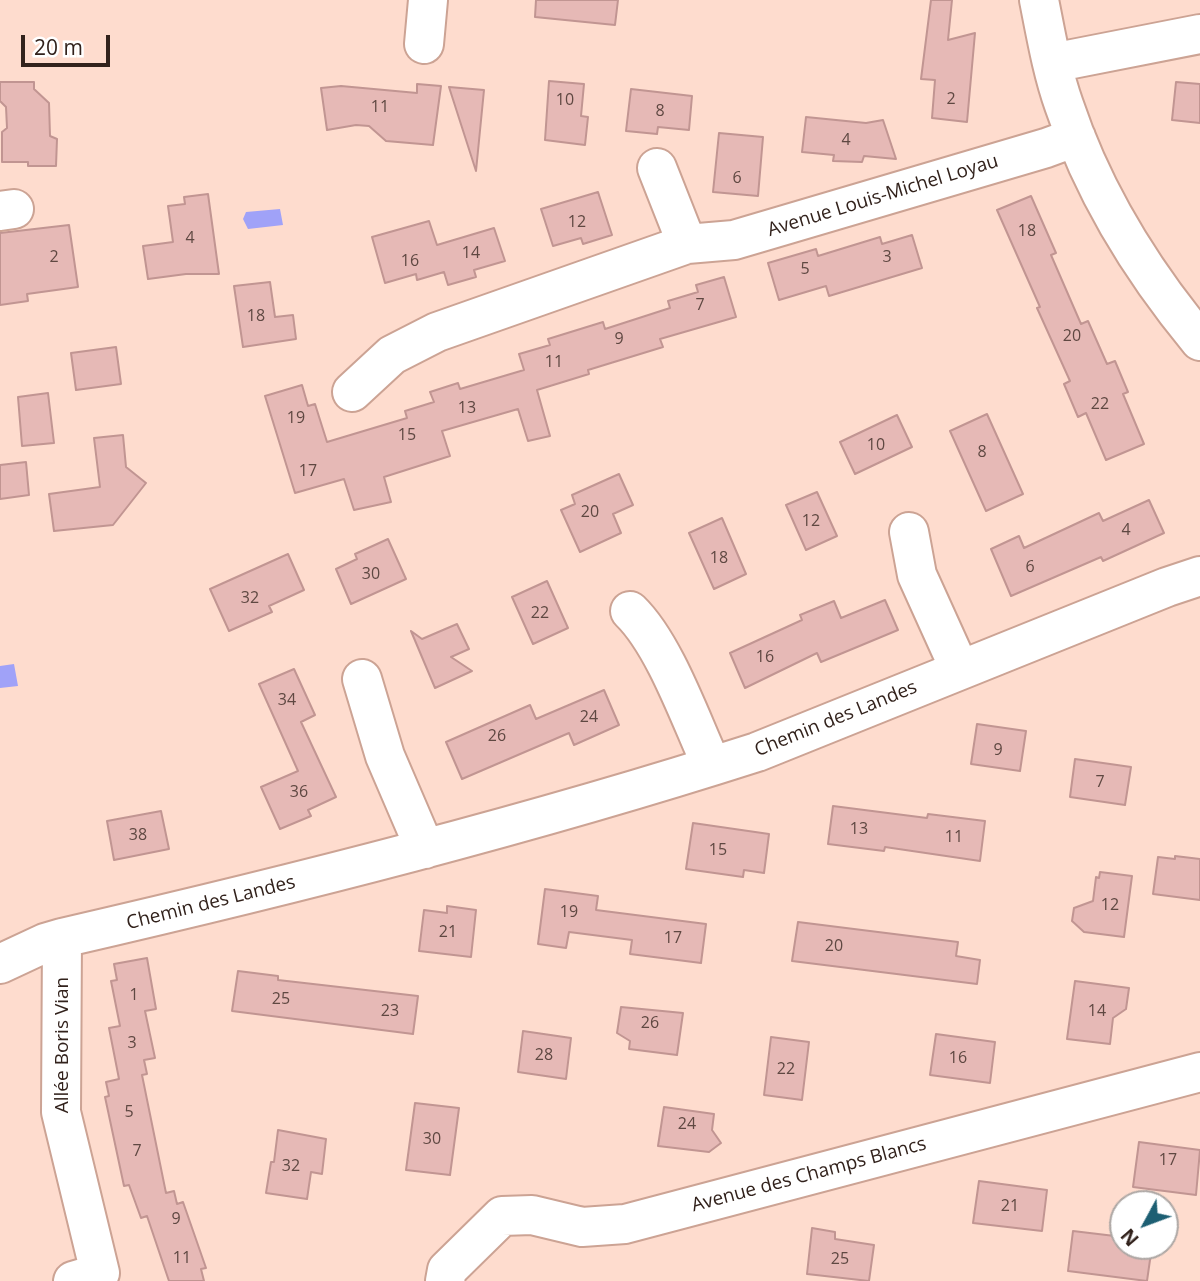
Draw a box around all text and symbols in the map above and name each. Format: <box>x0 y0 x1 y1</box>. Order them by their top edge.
scale bar <box>24 21 114 65</box>
text: 20 m <box>34 33 83 61</box>
house number: 2 <box>946 89 956 109</box>
house number: 10 <box>556 90 574 110</box>
house number: 11 <box>371 97 389 117</box>
house number: 8 <box>655 101 665 121</box>
house number: 4 <box>841 130 851 150</box>
street label: Avenue Louis-Michel Loyau <box>765 150 1001 242</box>
house number: 6 <box>732 168 742 188</box>
house number: 12 <box>568 212 586 232</box>
house number: 18 <box>1018 221 1036 241</box>
house number: 4 <box>185 228 195 248</box>
house number: 14 <box>462 243 480 263</box>
house number: 2 <box>49 247 59 267</box>
house number: 3 <box>882 247 892 267</box>
house number: 16 <box>401 251 419 271</box>
house number: 5 <box>800 259 810 279</box>
house number: 7 <box>695 295 705 315</box>
house number: 18 <box>247 306 265 326</box>
house number: 20 <box>1063 326 1081 346</box>
house number: 9 <box>614 329 624 349</box>
house number: 11 <box>545 352 563 372</box>
house number: 22 <box>1091 394 1109 414</box>
house number: 13 <box>458 398 476 418</box>
house number: 19 <box>287 408 305 428</box>
house number: 15 <box>398 425 416 445</box>
house number: 10 <box>867 435 885 455</box>
house number: 8 <box>977 442 987 462</box>
house number: 17 <box>299 461 317 481</box>
house number: 20 <box>581 502 599 522</box>
house number: 12 <box>802 511 820 531</box>
house number: 4 <box>1121 520 1131 540</box>
house number: 18 <box>710 548 728 568</box>
house number: 6 <box>1025 557 1035 577</box>
house number: 30 <box>362 564 380 584</box>
house number: 32 <box>241 588 259 608</box>
house number: 22 <box>531 603 549 623</box>
house number: 16 <box>756 647 774 667</box>
street label: Chemin des Landes <box>752 676 920 762</box>
house number: 34 <box>278 690 296 710</box>
house number: 24 <box>580 707 598 727</box>
house number: 26 <box>488 726 506 746</box>
house number: 9 <box>993 740 1003 760</box>
house number: 7 <box>1095 772 1105 792</box>
house number: 36 <box>290 782 308 802</box>
house number: 13 <box>850 819 868 839</box>
house number: 38 <box>129 825 147 845</box>
house number: 11 <box>945 827 963 847</box>
house number: 15 <box>709 840 727 860</box>
street label: Chemin des Landes <box>124 871 298 935</box>
house number: 12 <box>1101 895 1119 915</box>
house number: 19 <box>560 902 578 922</box>
house number: 21 <box>439 922 457 942</box>
house number: 17 <box>664 928 682 948</box>
house number: 20 <box>825 936 843 956</box>
street label: Allée Boris Vian <box>52 977 74 1113</box>
house number: 1 <box>129 985 139 1005</box>
house number: 25 <box>272 989 290 1009</box>
house number: 23 <box>381 1001 399 1021</box>
house number: 14 <box>1088 1001 1106 1021</box>
house number: 26 <box>641 1013 659 1033</box>
house number: 3 <box>127 1033 137 1053</box>
house number: 28 <box>535 1045 553 1065</box>
house number: 16 <box>949 1048 967 1068</box>
house number: 22 <box>777 1059 795 1079</box>
house number: 5 <box>124 1102 134 1122</box>
house number: 24 <box>678 1114 696 1134</box>
house number: 30 <box>423 1129 441 1149</box>
street label: Avenue des Champs Blancs <box>689 1133 929 1217</box>
house number: 7 <box>132 1141 142 1161</box>
house number: 17 <box>1159 1150 1177 1170</box>
house number: 32 <box>282 1156 300 1176</box>
north arrow <box>1109 1190 1179 1260</box>
house number: 21 <box>1001 1196 1019 1216</box>
house number: 9 <box>171 1209 181 1229</box>
text: N <box>1115 1223 1145 1252</box>
house number: 11 <box>173 1248 191 1268</box>
house number: 25 <box>831 1249 849 1269</box>

